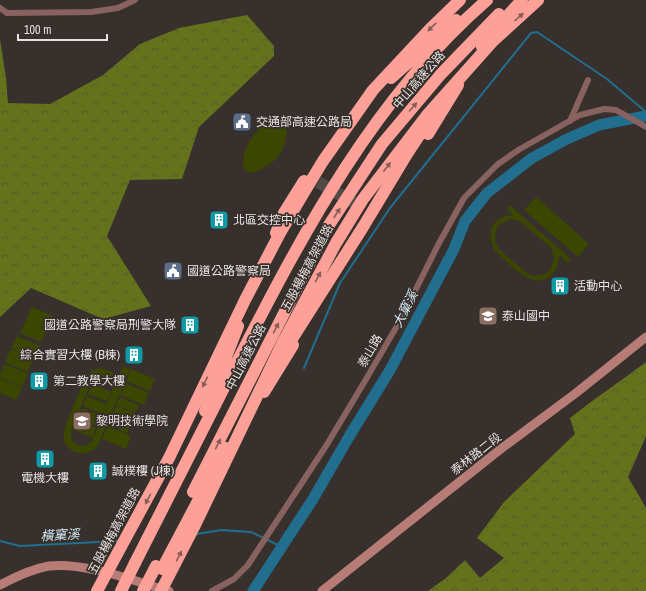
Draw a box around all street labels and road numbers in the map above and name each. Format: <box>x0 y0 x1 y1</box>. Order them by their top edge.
street label: 中山高速公路 <box>389 48 449 112</box>
street label: 五股楊梅高架道路 <box>277 222 337 314</box>
street label: 中山高速公路 <box>223 321 269 393</box>
street label: 泰山路 <box>354 331 386 371</box>
street label: 泰林路二段 <box>447 429 505 479</box>
street label: 五股楊梅高架道路 <box>84 485 144 577</box>

